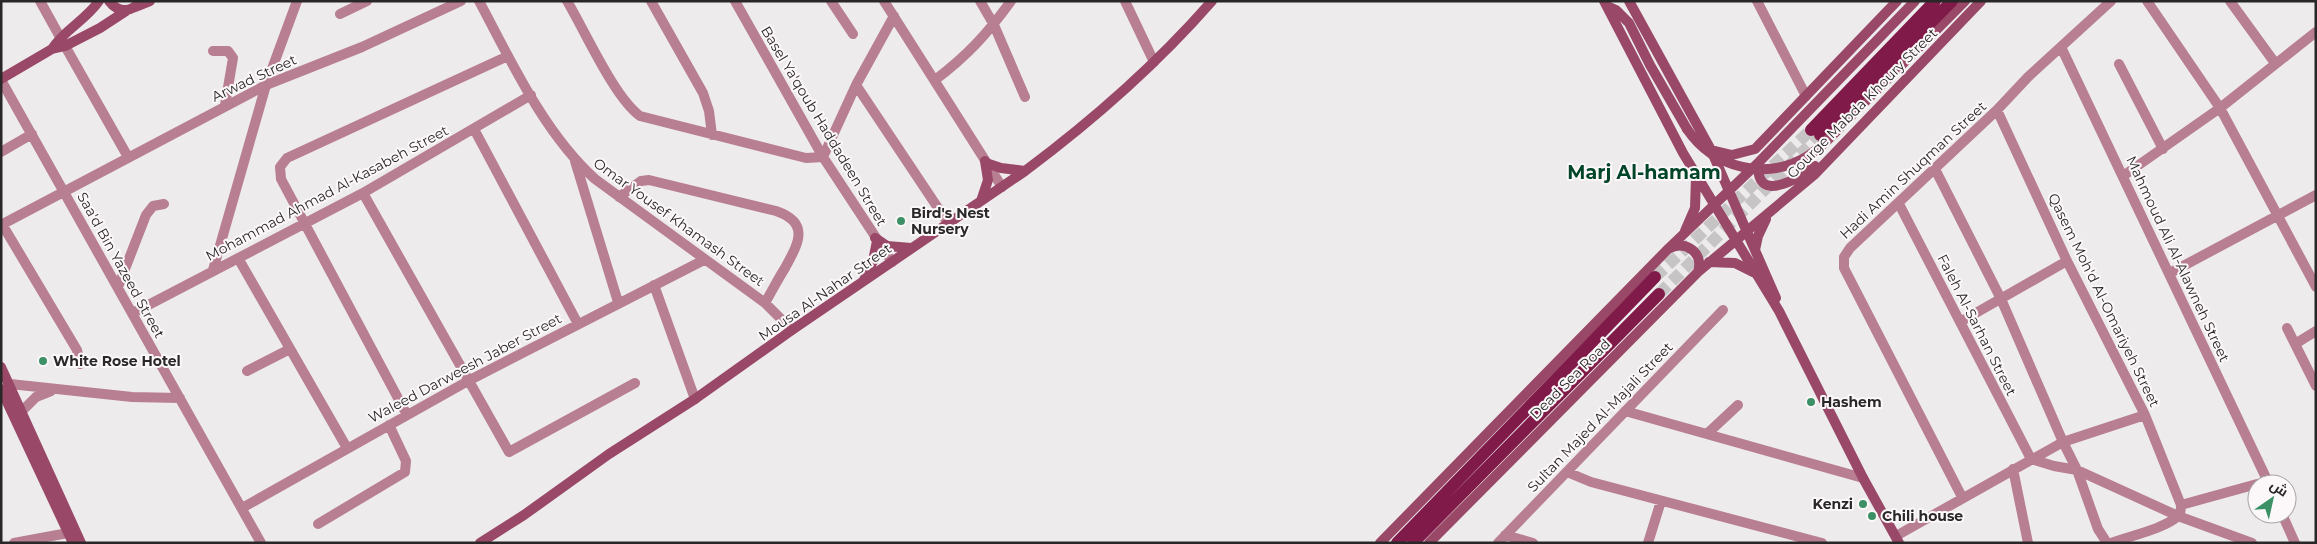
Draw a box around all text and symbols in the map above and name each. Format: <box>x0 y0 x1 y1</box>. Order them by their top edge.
street label: Basel Ya'qoub Haddadeen Street <box>757 23 891 229</box>
street label: Gourge Mabda Khoury Street <box>1783 24 1941 182</box>
street label: Arwad Street <box>209 50 300 106</box>
street label: Hadi Amin Shuqman Street <box>1836 97 1990 243</box>
street label: Mohammad Ahmad Al-Kasabeh Street <box>202 121 452 265</box>
street label: Mahmoud Ali Al-Alawneh Street <box>2122 153 2234 365</box>
street label: Omar Yousef Khamash Street <box>590 154 768 290</box>
district label: Marj Al-hamam <box>1567 161 1721 184</box>
street label: Saa'd Bin Yazeed Street <box>73 189 169 341</box>
street label: Qasem Moh'd Al-Omariyeh Street <box>2044 190 2164 410</box>
place label: Bird's Nest Nursery <box>911 204 990 238</box>
marker: Bird's Nest Nursery <box>895 215 907 227</box>
street label: Mousa Al-Nahar Street <box>755 239 895 345</box>
street label: Faleh Al-Sarhan Street <box>1933 251 2021 399</box>
street label: Waleed Darweesh Jaber Street <box>365 309 565 427</box>
street label: Dead Sea Road <box>1526 335 1614 423</box>
street label: Sultan Majed Al-Majali Street <box>1523 338 1677 496</box>
place label: White Rose Hotel <box>53 352 181 370</box>
marker: White Rose Hotel <box>37 355 49 367</box>
place label: Hashem <box>1821 393 1882 411</box>
marker: Hashem <box>1805 396 1817 408</box>
north arrow <box>2247 474 2297 524</box>
text: ش <box>2267 476 2292 501</box>
place label: Kenzi <box>1813 495 1853 513</box>
marker: Kenzi <box>1857 498 1869 510</box>
place label: Chili house <box>1882 507 1963 525</box>
marker: Chili house <box>1866 510 1878 522</box>

